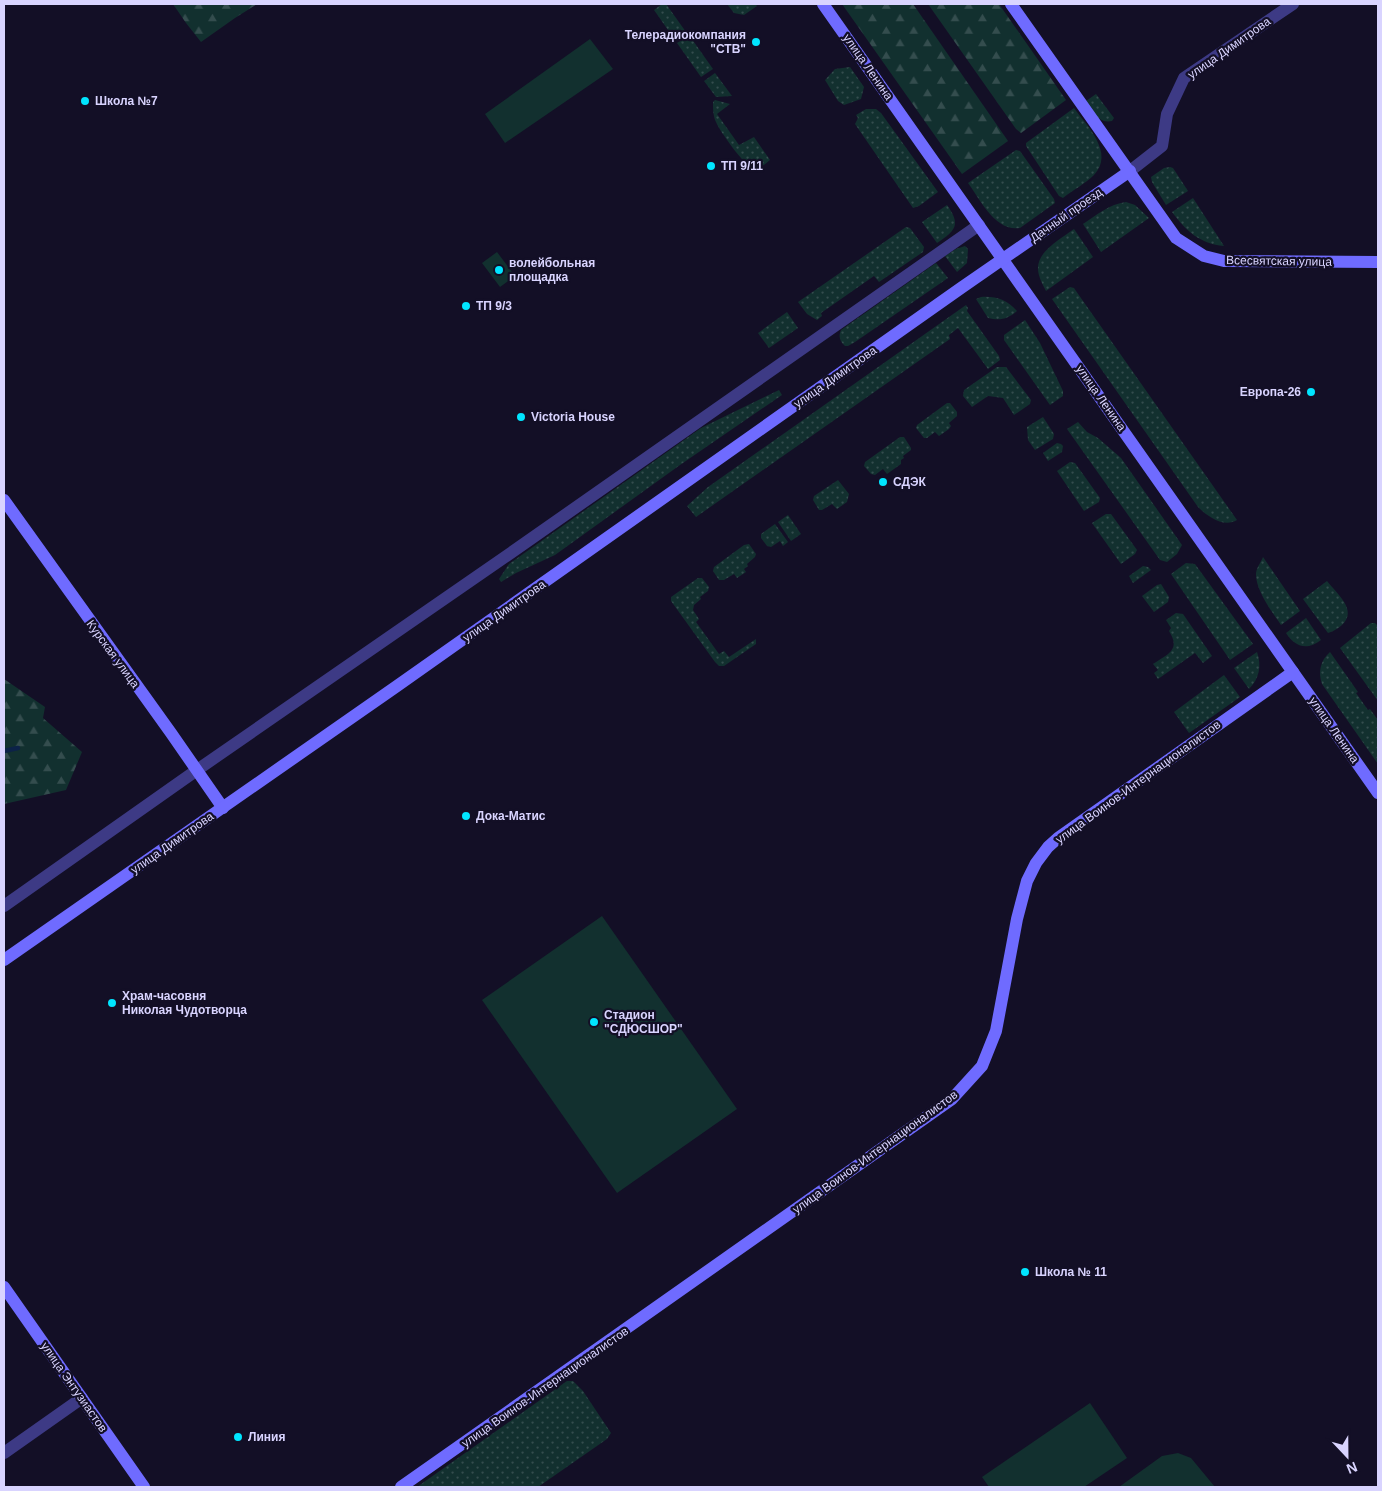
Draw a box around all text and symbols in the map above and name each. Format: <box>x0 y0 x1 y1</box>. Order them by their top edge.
street label: улица Димитрова <box>1185 14 1273 82</box>
place label: Телерадиокомпания "СТВ" <box>625 28 746 56</box>
street label: улица Ленина <box>840 31 896 103</box>
marker: Телерадиокомпания "СТВ" <box>750 36 762 48</box>
place label: Школа №7 <box>95 94 158 108</box>
marker: Школа №7 <box>79 95 91 107</box>
place label: ТП 9/11 <box>721 159 763 173</box>
marker: ТП 9/11 <box>705 160 717 172</box>
street label: Дачный проезд <box>1027 185 1105 245</box>
street label: Всесвятская улица <box>1226 253 1332 269</box>
place label: волейбольная площадка <box>509 256 595 284</box>
marker: волейбольная площадка <box>493 264 505 276</box>
place label: ТП 9/3 <box>476 299 512 313</box>
marker: ТП 9/3 <box>460 300 472 312</box>
street label: улица Димитрова <box>791 343 879 411</box>
street label: улица Ленина <box>1073 362 1129 434</box>
place label: Европа-26 <box>1240 385 1301 399</box>
marker: Европа-26 <box>1305 386 1317 398</box>
place label: Victoria House <box>531 410 615 424</box>
marker: Victoria House <box>515 411 527 423</box>
place label: СДЭК <box>893 475 927 489</box>
marker: СДЭК <box>877 476 889 488</box>
street label: улица Димитрова <box>460 577 548 645</box>
street label: Курская улица <box>84 617 143 691</box>
street label: улица Ленина <box>1306 694 1362 766</box>
street label: улица Воинов-Интернационалистов <box>1053 717 1223 847</box>
street label: улица Димитрова <box>128 809 216 877</box>
place label: Дока-Матис <box>476 809 546 823</box>
marker: Дока-Матис <box>460 810 472 822</box>
place label: Храм-часовня Николая Чудотворца <box>122 989 247 1017</box>
marker: Храм-часовня Николая Чудотворца <box>106 997 118 1009</box>
place label: Стадион "СДЮСШОР" <box>604 1008 683 1036</box>
marker: Стадион "СДЮСШОР" <box>588 1016 600 1028</box>
street label: улица Воинов-Интернационалистов <box>790 1087 960 1217</box>
place label: Школа № 11 <box>1035 1265 1107 1279</box>
marker: Школа № 11 <box>1019 1266 1031 1278</box>
street label: улица Воинов-Интернационалистов <box>459 1324 631 1450</box>
street label: улица Энтузиастов <box>38 1339 110 1435</box>
place label: Линия <box>248 1430 285 1444</box>
marker: Линия <box>232 1431 244 1443</box>
north arrow <box>1322 1431 1372 1481</box>
text: N <box>1344 1459 1360 1477</box>

